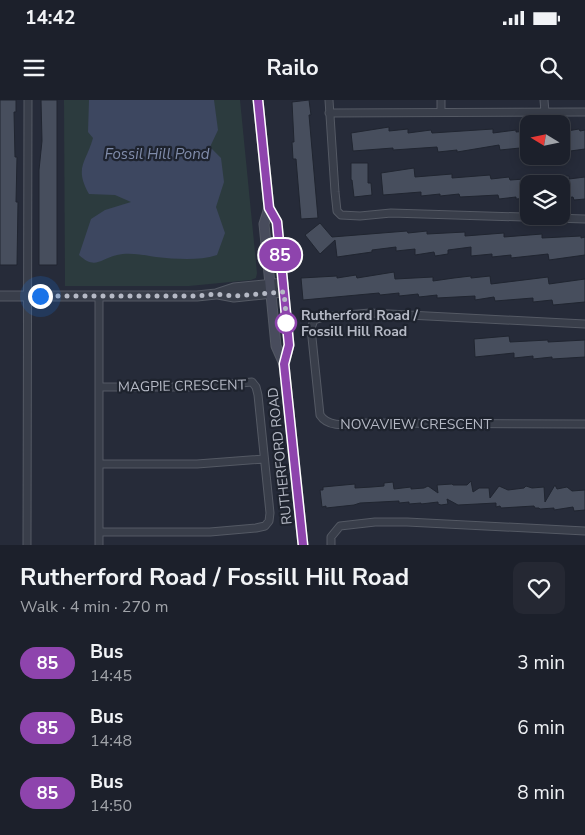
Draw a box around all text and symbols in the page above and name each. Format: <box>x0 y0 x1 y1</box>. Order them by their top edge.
text: 14:42 <box>25 5 75 31</box>
text: Railo <box>266 53 319 83</box>
icon: menu <box>20 54 48 82</box>
icon: search <box>537 54 565 82</box>
north arrow <box>520 115 570 165</box>
map controls <box>520 115 570 225</box>
water label: Fossil Hill Pond <box>105 144 210 164</box>
button: layers <box>520 175 570 225</box>
line badge: 85 <box>258 239 302 271</box>
text: 85 <box>269 243 291 267</box>
your location <box>28 284 53 309</box>
place label: Rutherford Road / Fossill Hill Road <box>301 306 419 341</box>
marker: Rutherford Road / Fossill Hill Road <box>275 312 297 334</box>
street label: MAGPIE CRESCENT <box>118 375 247 397</box>
street label: RUTHERFORD ROAD <box>263 386 297 526</box>
street label: NOVAVIEW CRESCENT <box>340 415 492 434</box>
text: Rutherford Road / Fossill Hill Road <box>20 561 409 593</box>
button: heart <box>513 562 565 614</box>
text: Walk · 4 min · 270 m <box>20 596 168 618</box>
text: Bus <box>90 639 123 665</box>
text: 3 min <box>517 650 565 676</box>
text: 85 <box>37 651 58 675</box>
text: 14:45 <box>90 665 132 687</box>
text: Bus <box>90 704 123 730</box>
text: 6 min <box>517 715 565 741</box>
text: 85 <box>37 716 58 740</box>
text: 14:48 <box>90 730 132 752</box>
text: Bus <box>90 769 123 795</box>
text: 8 min <box>517 780 565 806</box>
text: 85 <box>37 781 58 805</box>
text: 14:50 <box>90 795 132 817</box>

